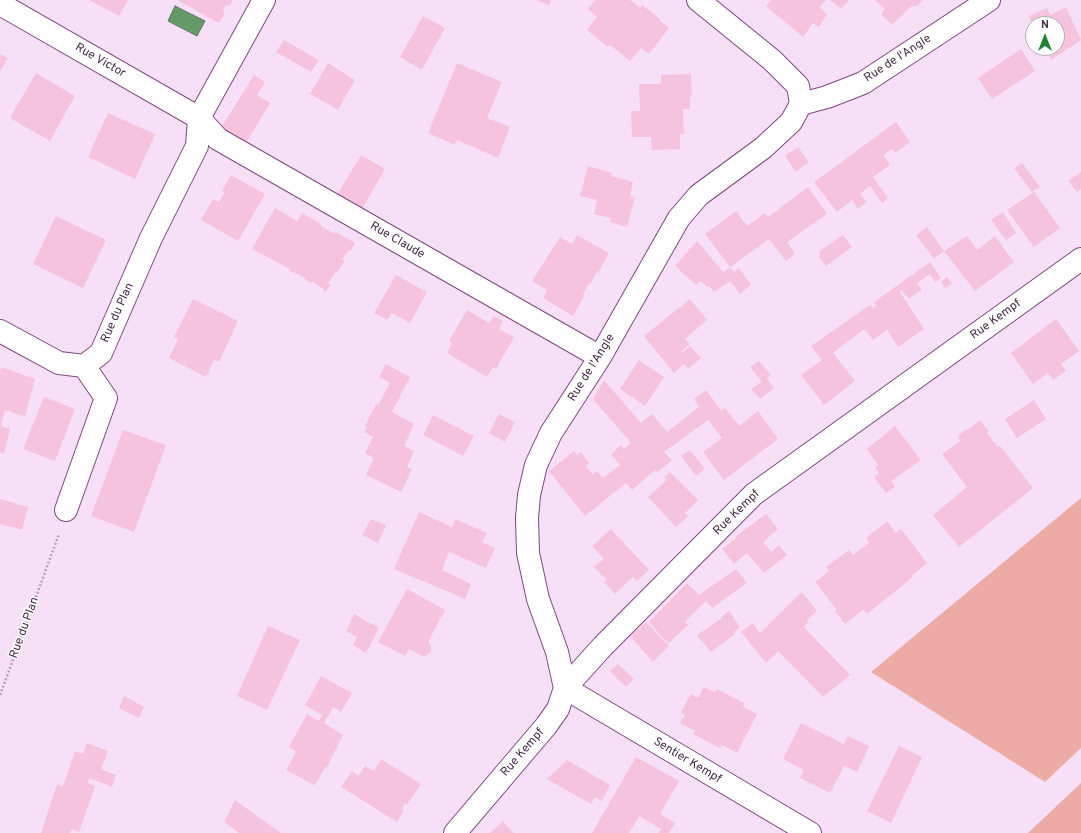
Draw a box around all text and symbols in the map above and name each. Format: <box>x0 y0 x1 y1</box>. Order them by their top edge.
north arrow <box>1025 16 1065 56</box>
text: N <box>1041 18 1049 32</box>
street label: Rue de l'Angle <box>862 32 934 86</box>
street label: Rue Victor <box>72 41 128 81</box>
street label: Rue Claude <box>367 220 427 262</box>
street label: Rue du Plan <box>98 281 138 345</box>
street label: Rue Kempf <box>968 297 1024 343</box>
street label: Rue de l'Angle <box>566 332 618 404</box>
street label: Rue Kempf <box>711 487 763 539</box>
street label: Rue du Plan <box>7 595 43 661</box>
street label: Rue Kempf <box>498 726 548 780</box>
street label: Sentier Kempf <box>650 735 724 787</box>

